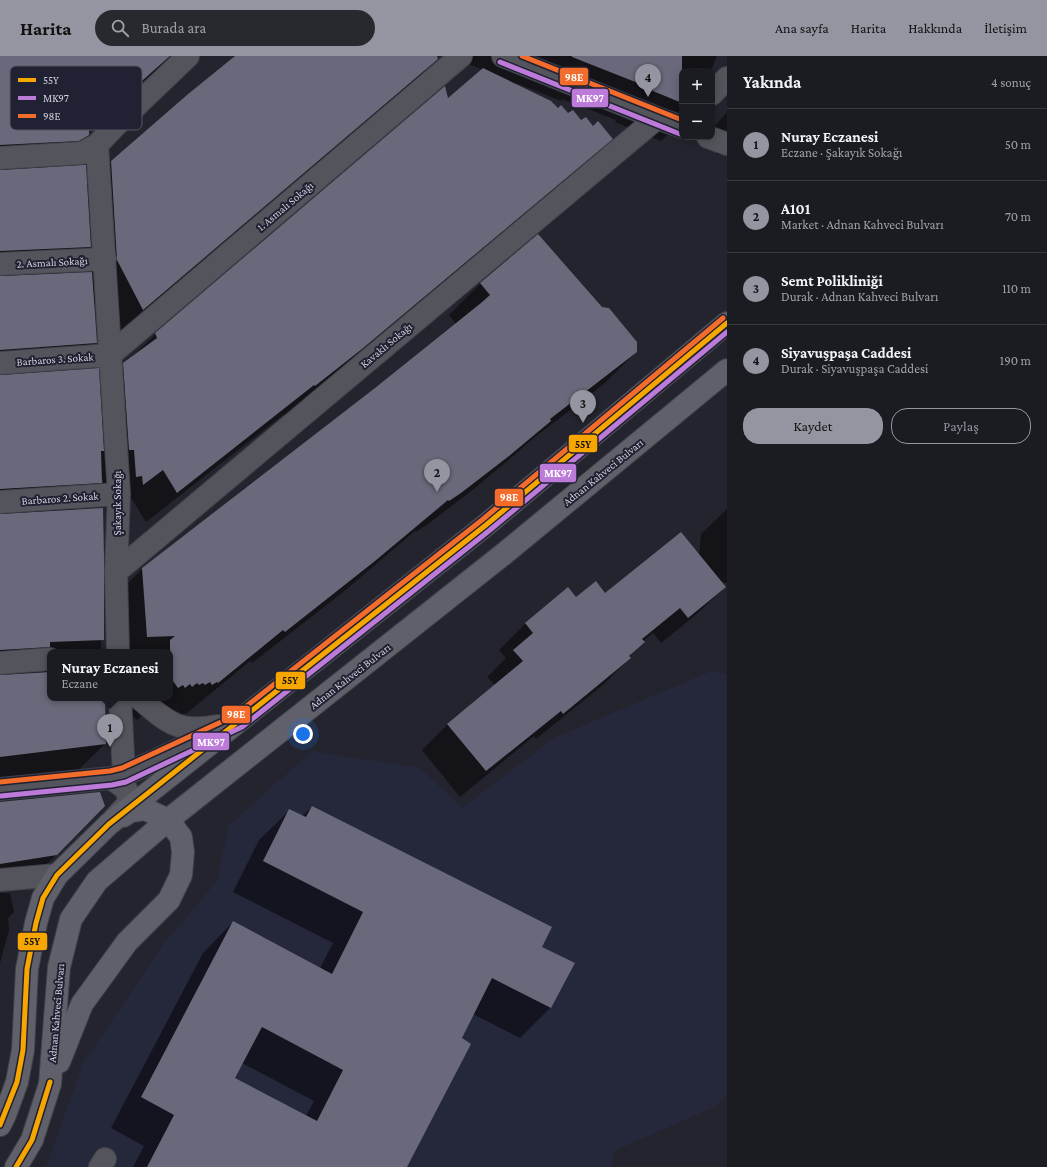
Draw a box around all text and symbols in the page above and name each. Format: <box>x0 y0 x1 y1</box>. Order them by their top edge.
search box <box>95 10 375 46</box>
icon: search <box>109 17 131 39</box>
text: Harita <box>20 18 71 39</box>
text: Burada ara <box>141 20 206 36</box>
text: Ana sayfa <box>775 20 829 36</box>
text: Harita <box>851 20 886 36</box>
text: Hakkında <box>908 20 962 36</box>
text: İletişim <box>984 20 1027 36</box>
pin: 4 <box>635 64 661 97</box>
legend <box>10 66 142 130</box>
line badge: 98E <box>559 67 589 86</box>
map controls <box>679 68 715 140</box>
button: + <box>679 68 715 104</box>
text: 98E <box>565 71 584 83</box>
text: Yakında <box>743 73 801 92</box>
text: 55Y <box>43 74 59 86</box>
text: 4 sonuç <box>991 75 1031 90</box>
line badge: MK97 <box>571 88 609 108</box>
text: MK97 <box>43 92 69 104</box>
text: MK97 <box>576 92 604 104</box>
button: − <box>679 104 715 140</box>
text: 98E <box>43 110 61 122</box>
text: Nuray Eczanesi <box>781 129 878 145</box>
text: 1 <box>754 137 758 152</box>
text: 50 m <box>1005 137 1031 152</box>
text: Eczane · Şakayık Sokağı <box>781 145 902 160</box>
street label: 1. Asmalı Sokağı <box>254 179 316 234</box>
text: A101 <box>781 201 810 217</box>
text: 2 <box>753 209 759 224</box>
text: 70 m <box>1005 209 1031 224</box>
text: Market · Adnan Kahveci Bulvarı <box>781 217 944 232</box>
street label: 2. Asmalı Sokağı <box>16 254 88 271</box>
text: Semt Polikliniği <box>781 273 883 289</box>
text: 3 <box>753 281 759 296</box>
text: 110 m <box>1002 281 1031 296</box>
text: Durak · Adnan Kahveci Bulvarı <box>781 289 938 304</box>
street label: Kavaklı Sokağı <box>358 320 415 371</box>
text: Siyavuşpaşa Caddesi <box>781 345 911 361</box>
street label: Barbaros 3. Sokak <box>16 350 95 368</box>
text: 4 <box>752 353 760 368</box>
text: 190 m <box>1000 353 1031 368</box>
text: Durak · Siyavuşpaşa Caddesi <box>781 361 928 376</box>
pin: 3 <box>570 390 596 423</box>
button: Kaydet <box>743 408 883 444</box>
button: Paylaş <box>891 408 1031 444</box>
line badge: 55Y <box>568 434 598 453</box>
street label: Adnan Kahveci Bulvarı <box>561 436 645 508</box>
text: 55Y <box>575 438 592 450</box>
pin: 2 <box>424 459 450 492</box>
line badge: MK97 <box>539 463 577 483</box>
text: MK97 <box>544 467 572 479</box>
street label: Şakayık Sokağı <box>111 470 124 535</box>
line badge: 98E <box>494 488 524 507</box>
street label: Barbaros 2. Sokak <box>21 489 100 507</box>
text: 98E <box>500 491 519 503</box>
street label: Adnan Kahveci Bulvarı <box>307 641 393 711</box>
popup <box>47 649 173 701</box>
text: Nuray Eczanesi <box>61 660 159 676</box>
line badge: 55Y <box>275 671 306 690</box>
text: 55Y <box>282 674 299 686</box>
text: Eczane <box>61 676 98 691</box>
line badge: 98E <box>221 705 251 724</box>
text: 98E <box>227 708 246 720</box>
pin: 1 <box>97 714 123 747</box>
your location <box>293 724 313 744</box>
line badge: MK97 <box>192 732 230 751</box>
text: MK97 <box>197 736 225 748</box>
line badge: 55Y <box>17 932 48 951</box>
text: 55Y <box>24 935 41 947</box>
street label: Adnan Kahveci Bulvarı <box>46 963 66 1063</box>

